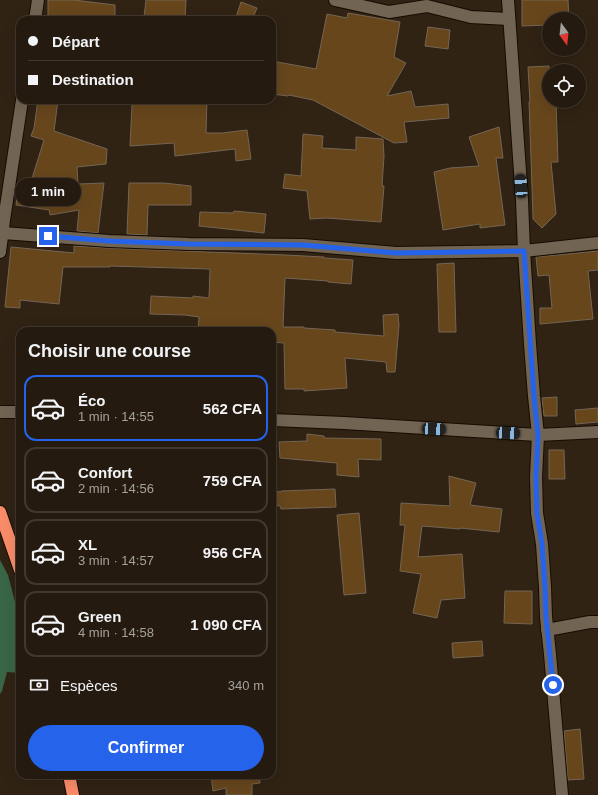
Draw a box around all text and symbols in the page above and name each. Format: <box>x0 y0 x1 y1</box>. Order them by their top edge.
north arrow <box>542 12 586 56</box>
map controls <box>542 12 586 108</box>
text: Départ <box>52 33 100 50</box>
button: locate <box>542 64 586 108</box>
text: Destination <box>52 71 134 88</box>
car <box>514 174 528 198</box>
callout: 1 min <box>15 178 81 206</box>
text: 1 min <box>31 184 65 199</box>
route end <box>39 227 57 245</box>
text: Choisir une course <box>28 341 191 361</box>
icon: car <box>30 390 66 426</box>
text: Éco <box>78 392 106 409</box>
text: 562 CFA <box>203 400 262 417</box>
text: 1 min · 14:55 <box>78 409 154 424</box>
car <box>422 422 446 436</box>
car <box>496 426 520 440</box>
icon: car <box>30 462 66 498</box>
text: Confort <box>78 464 132 481</box>
text: 759 CFA <box>203 472 262 489</box>
text: 2 min · 14:56 <box>78 481 154 496</box>
icon: car <box>30 534 66 570</box>
text: XL <box>78 536 97 553</box>
text: 956 CFA <box>203 544 262 561</box>
text: 3 min · 14:57 <box>78 553 154 568</box>
icon: car <box>30 606 66 642</box>
text: Green <box>78 608 121 625</box>
text: 1 090 CFA <box>190 616 262 633</box>
text: 4 min · 14:58 <box>78 625 154 640</box>
icon: cash <box>28 674 50 696</box>
route start <box>544 676 562 694</box>
text: Espèces <box>60 677 118 694</box>
text: 340 m <box>228 678 264 693</box>
button: Confirmer <box>28 725 264 771</box>

